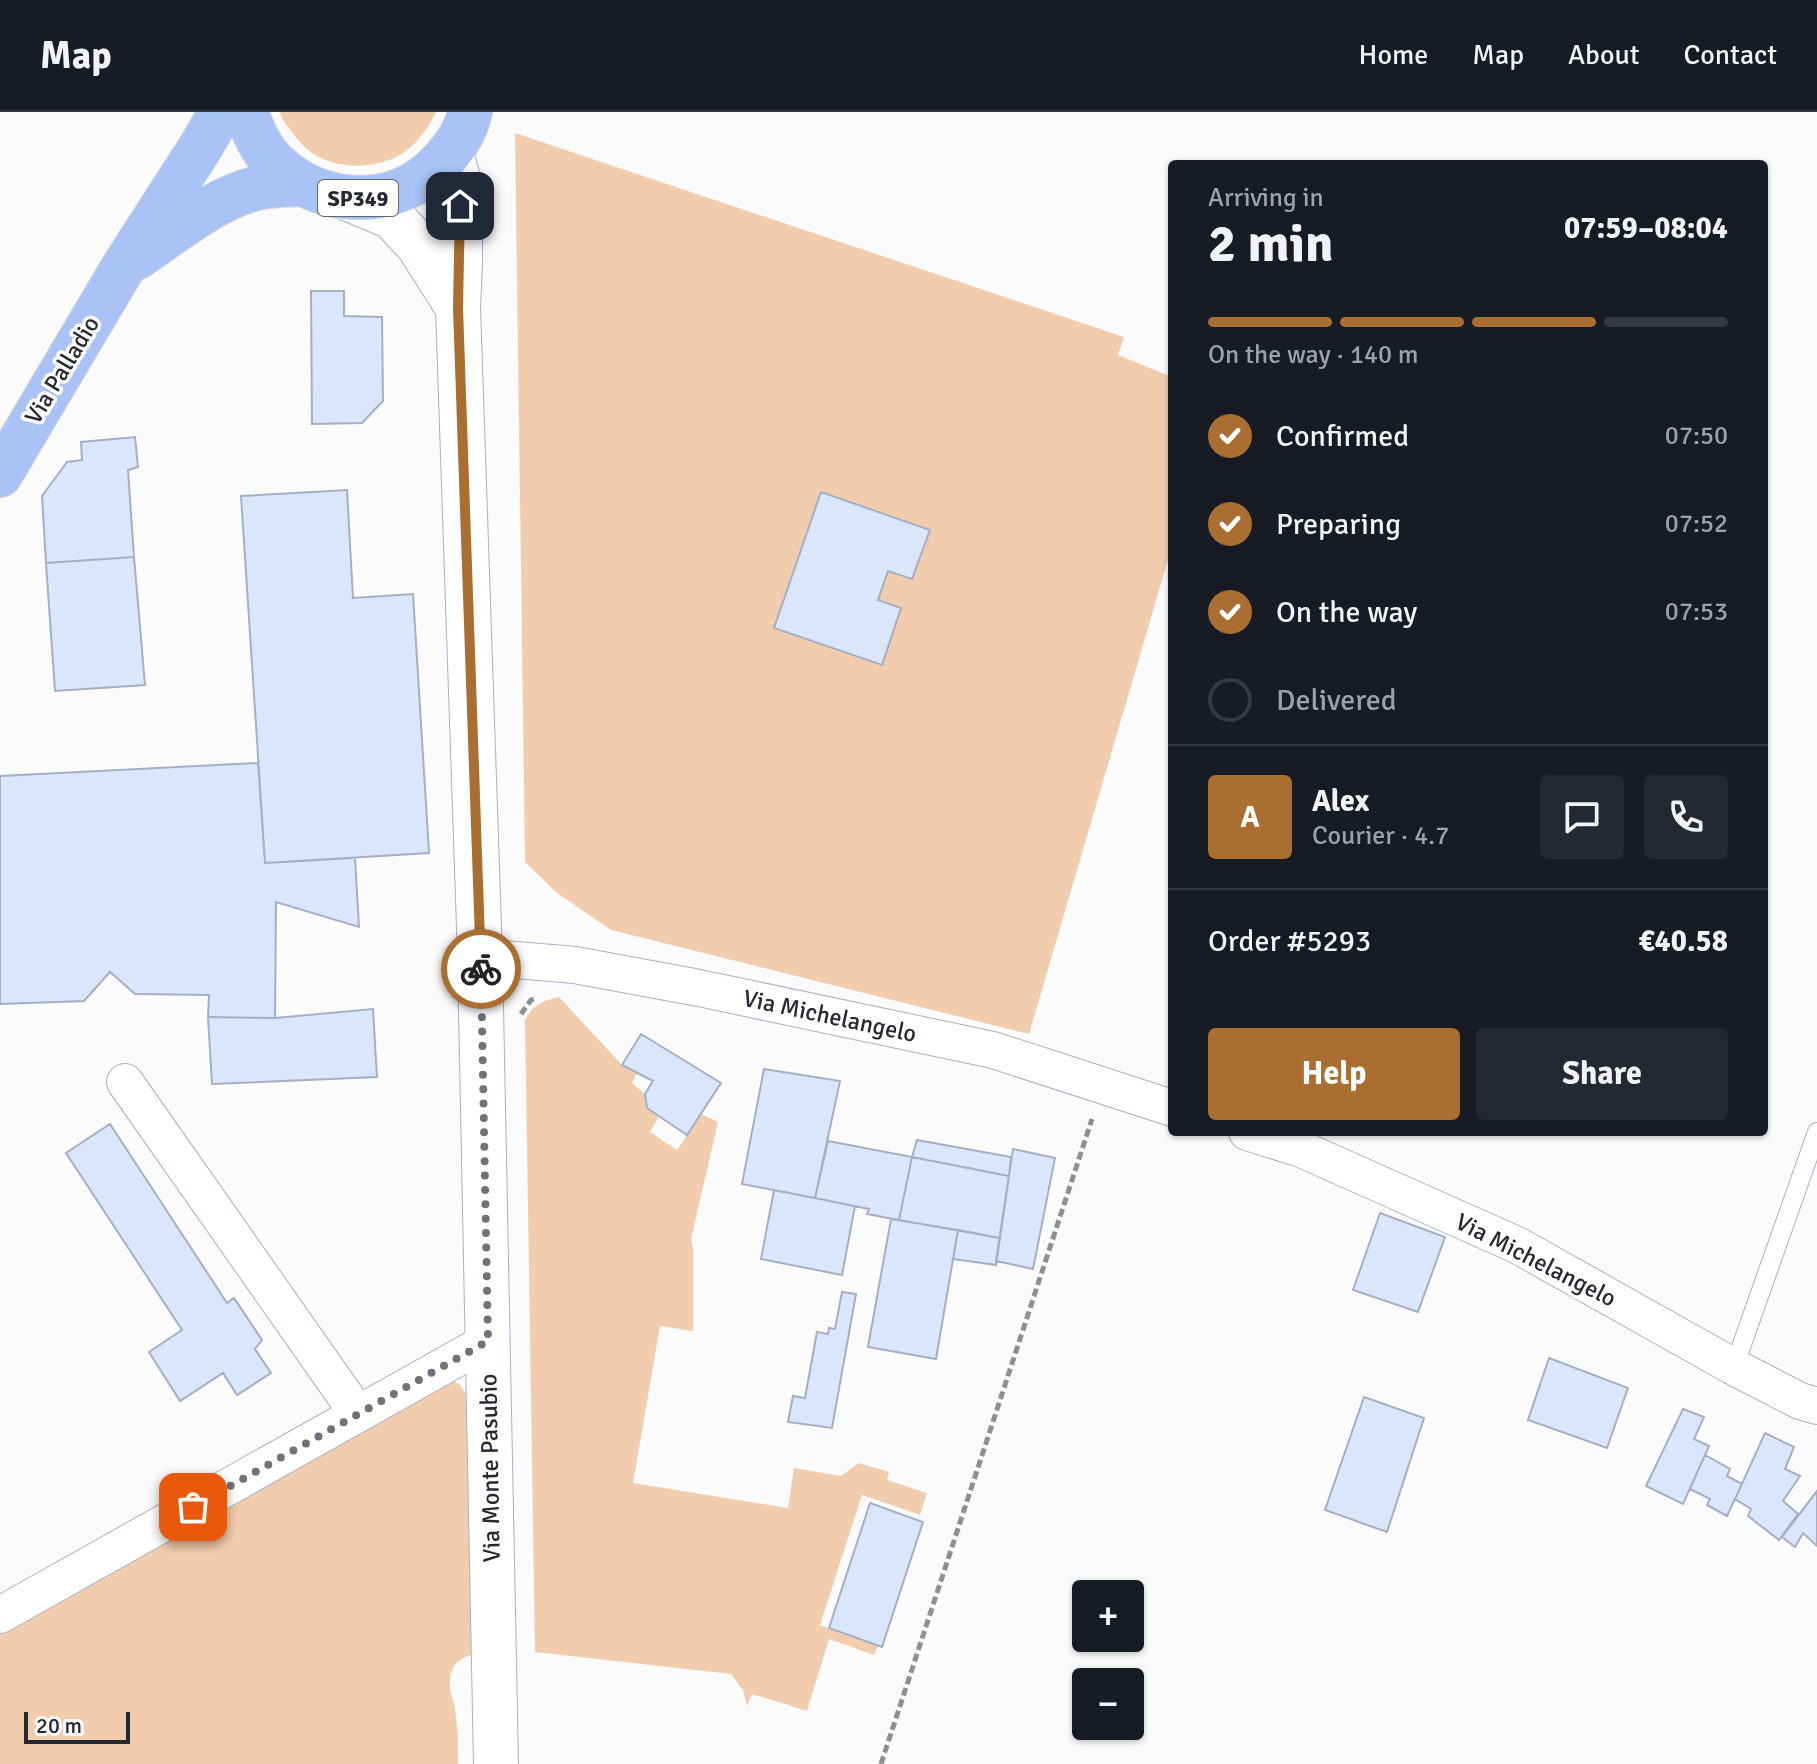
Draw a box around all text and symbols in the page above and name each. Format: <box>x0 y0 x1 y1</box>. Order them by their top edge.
text: Map <box>40 32 112 79</box>
text: Home <box>1359 38 1428 72</box>
text: Map <box>1472 38 1524 72</box>
text: About <box>1568 38 1640 72</box>
text: Contact <box>1684 38 1777 72</box>
pin <box>426 172 494 240</box>
road number: SP349 <box>318 180 398 216</box>
text: Arriving in <box>1208 182 1324 214</box>
icon: home <box>438 184 482 228</box>
text: 07:59–08:04 <box>1564 210 1728 247</box>
text: 2 min <box>1208 212 1334 276</box>
street label: Via Palladio <box>18 311 106 429</box>
text: On the way · 140 m <box>1208 339 1418 371</box>
icon: check <box>1208 414 1252 458</box>
text: Confirmed <box>1276 418 1409 455</box>
text: 07:50 <box>1665 420 1728 452</box>
icon: check <box>1208 502 1252 546</box>
text: Preparing <box>1276 506 1401 543</box>
text: 07:52 <box>1665 508 1728 540</box>
icon: check <box>1208 590 1252 634</box>
text: On the way <box>1276 594 1417 631</box>
text: 07:53 <box>1665 596 1728 628</box>
text: Delivered <box>1276 682 1397 719</box>
button: chat <box>1540 775 1624 859</box>
button: phone <box>1644 775 1728 859</box>
text: Alex <box>1312 783 1369 820</box>
text: A <box>1240 799 1260 836</box>
text: Courier · 4.7 <box>1312 820 1449 852</box>
text: Order #5293 <box>1208 923 1371 960</box>
text: €40.58 <box>1638 923 1728 960</box>
courier <box>441 929 521 1009</box>
icon: bike <box>459 947 503 991</box>
street label: Via Michelangelo <box>741 983 919 1049</box>
button: Help <box>1208 1028 1460 1120</box>
button: Share <box>1476 1028 1728 1120</box>
street label: Via Michelangelo <box>1451 1207 1621 1313</box>
street label: Via Monte Pasubio <box>473 1373 507 1563</box>
pin <box>159 1473 227 1541</box>
icon: bag <box>171 1485 215 1529</box>
map controls <box>1072 1580 1144 1740</box>
button: + <box>1072 1580 1144 1652</box>
button: − <box>1072 1668 1144 1740</box>
scale bar <box>24 1708 130 1744</box>
text: 20 m <box>36 1712 82 1739</box>

